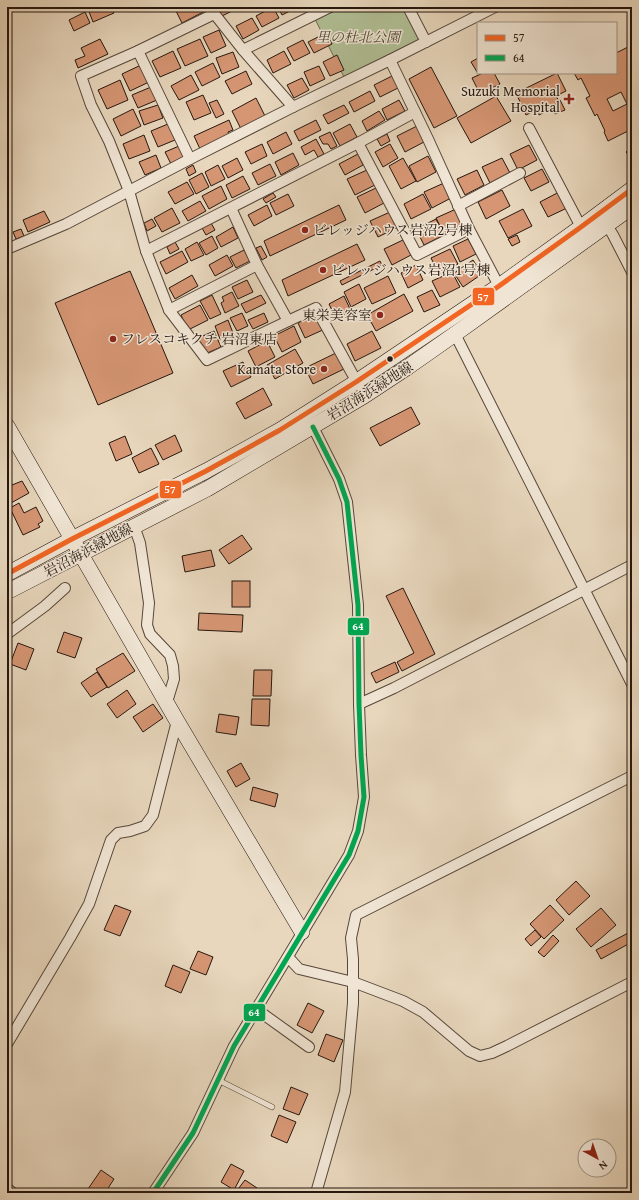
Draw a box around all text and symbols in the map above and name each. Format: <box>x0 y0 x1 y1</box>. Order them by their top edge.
legend <box>477 22 617 74</box>
park label: 里の杜北公園 <box>316 27 402 47</box>
text: 57 <box>513 29 525 46</box>
text: 64 <box>513 49 525 66</box>
place label: Suzuki Memorial Hospital <box>461 81 560 117</box>
marker: Suzuki Memorial Hospital <box>563 93 575 105</box>
place label: ビレッジハウス岩沼2号棟 <box>313 220 472 240</box>
marker: ビレッジハウス岩沼2号棟 <box>300 225 310 235</box>
place label: ビレッジハウス岩沼1号棟 <box>331 260 490 280</box>
marker: ビレッジハウス岩沼1号棟 <box>318 265 328 275</box>
line badge: 57 <box>472 287 495 306</box>
text: 57 <box>477 289 489 305</box>
place label: 東栄美容室 <box>302 305 372 325</box>
marker: 東栄美容室 <box>375 310 385 320</box>
place label: フレスコキクチ 岩沼東店 <box>121 329 277 349</box>
marker: フレスコキクチ 岩沼東店 <box>108 334 118 344</box>
unlabelled marker <box>385 354 395 364</box>
street label: 岩沼海浜緑地線 <box>323 357 417 425</box>
place label: Kamata Store <box>237 359 316 379</box>
marker: Kamata Store <box>319 364 329 374</box>
line badge: 57 <box>159 480 182 499</box>
text: 57 <box>164 481 176 497</box>
street label: 岩沼海浜緑地線 <box>40 518 136 582</box>
line badge: 64 <box>347 617 370 636</box>
text: 64 <box>352 618 364 634</box>
line badge: 64 <box>243 1003 266 1022</box>
text: 64 <box>248 1004 260 1020</box>
north arrow <box>577 1138 617 1178</box>
text: N <box>595 1157 611 1175</box>

